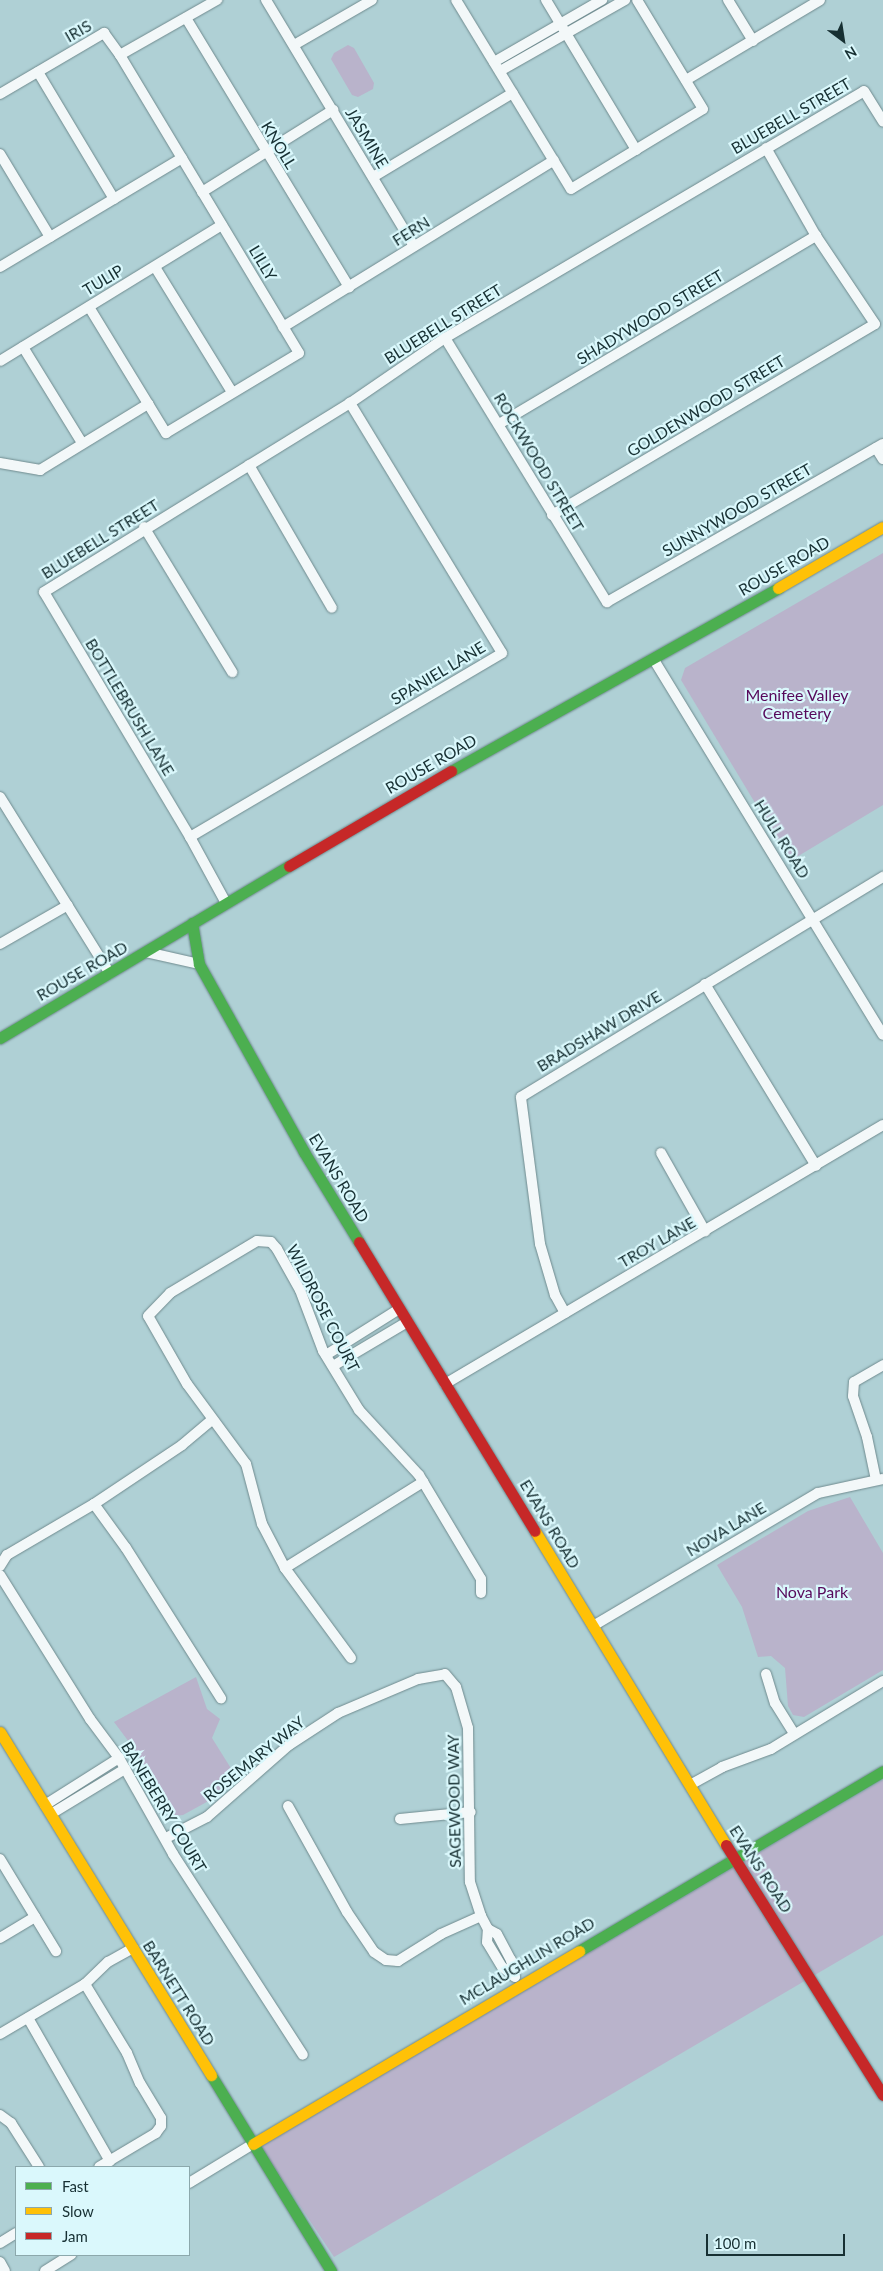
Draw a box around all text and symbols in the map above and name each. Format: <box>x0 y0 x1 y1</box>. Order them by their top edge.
north arrow <box>818 15 868 65</box>
street label: IRIS <box>61 16 95 46</box>
text: N <box>842 43 860 63</box>
street label: BLUEBELL STREET <box>728 74 854 158</box>
street label: JASMINE <box>342 104 392 172</box>
street label: KNOLL <box>257 118 301 172</box>
street label: FERN <box>389 212 433 250</box>
street label: LILLY <box>245 242 281 284</box>
street label: TULIP <box>79 261 127 299</box>
street label: SHADYWOOD STREET <box>573 266 727 368</box>
street label: BLUEBELL STREET <box>381 280 505 368</box>
street label: GOLDENWOOD STREET <box>624 351 788 461</box>
street label: ROCKWOOD STREET <box>490 389 588 535</box>
street label: SUNNYWOOD STREET <box>659 459 815 561</box>
street label: BLUEBELL STREET <box>38 495 162 583</box>
street label: ROUSE ROAD <box>735 532 833 600</box>
street label: BOTTLEBRUSH LANE <box>81 635 179 779</box>
street label: SPANIEL LANE <box>387 637 489 709</box>
park label: Menifee Valley Cemetery <box>745 685 849 723</box>
street label: ROUSE ROAD <box>382 730 480 798</box>
street label: HULL ROAD <box>750 796 814 882</box>
street label: ROUSE ROAD <box>33 937 131 1005</box>
street label: BRADSHAW DRIVE <box>533 986 665 1076</box>
street label: EVANS ROAD <box>305 1130 373 1226</box>
street label: TROY LANE <box>615 1212 699 1272</box>
street label: WILDROSE COURT <box>283 1241 363 1375</box>
street label: EVANS ROAD <box>516 1476 584 1572</box>
street label: NOVA LANE <box>682 1498 770 1560</box>
park label: Nova Park <box>776 1582 848 1602</box>
street label: ROSEMARY WAY <box>199 1712 309 1806</box>
street label: SAGEWOOD WAY <box>443 1734 465 1868</box>
street label: BANEBERRY COURT <box>117 1738 211 1876</box>
street label: EVANS ROAD <box>726 1822 796 1916</box>
street label: MCLAUGHLIN ROAD <box>456 1913 598 2009</box>
street label: BARNETT ROAD <box>139 1937 219 2049</box>
legend <box>15 2166 190 2256</box>
text: Fast <box>62 2177 89 2195</box>
text: Slow <box>62 2202 94 2220</box>
scale bar <box>708 2224 847 2256</box>
text: Jam <box>62 2227 88 2245</box>
text: 100 m <box>714 2234 756 2252</box>

